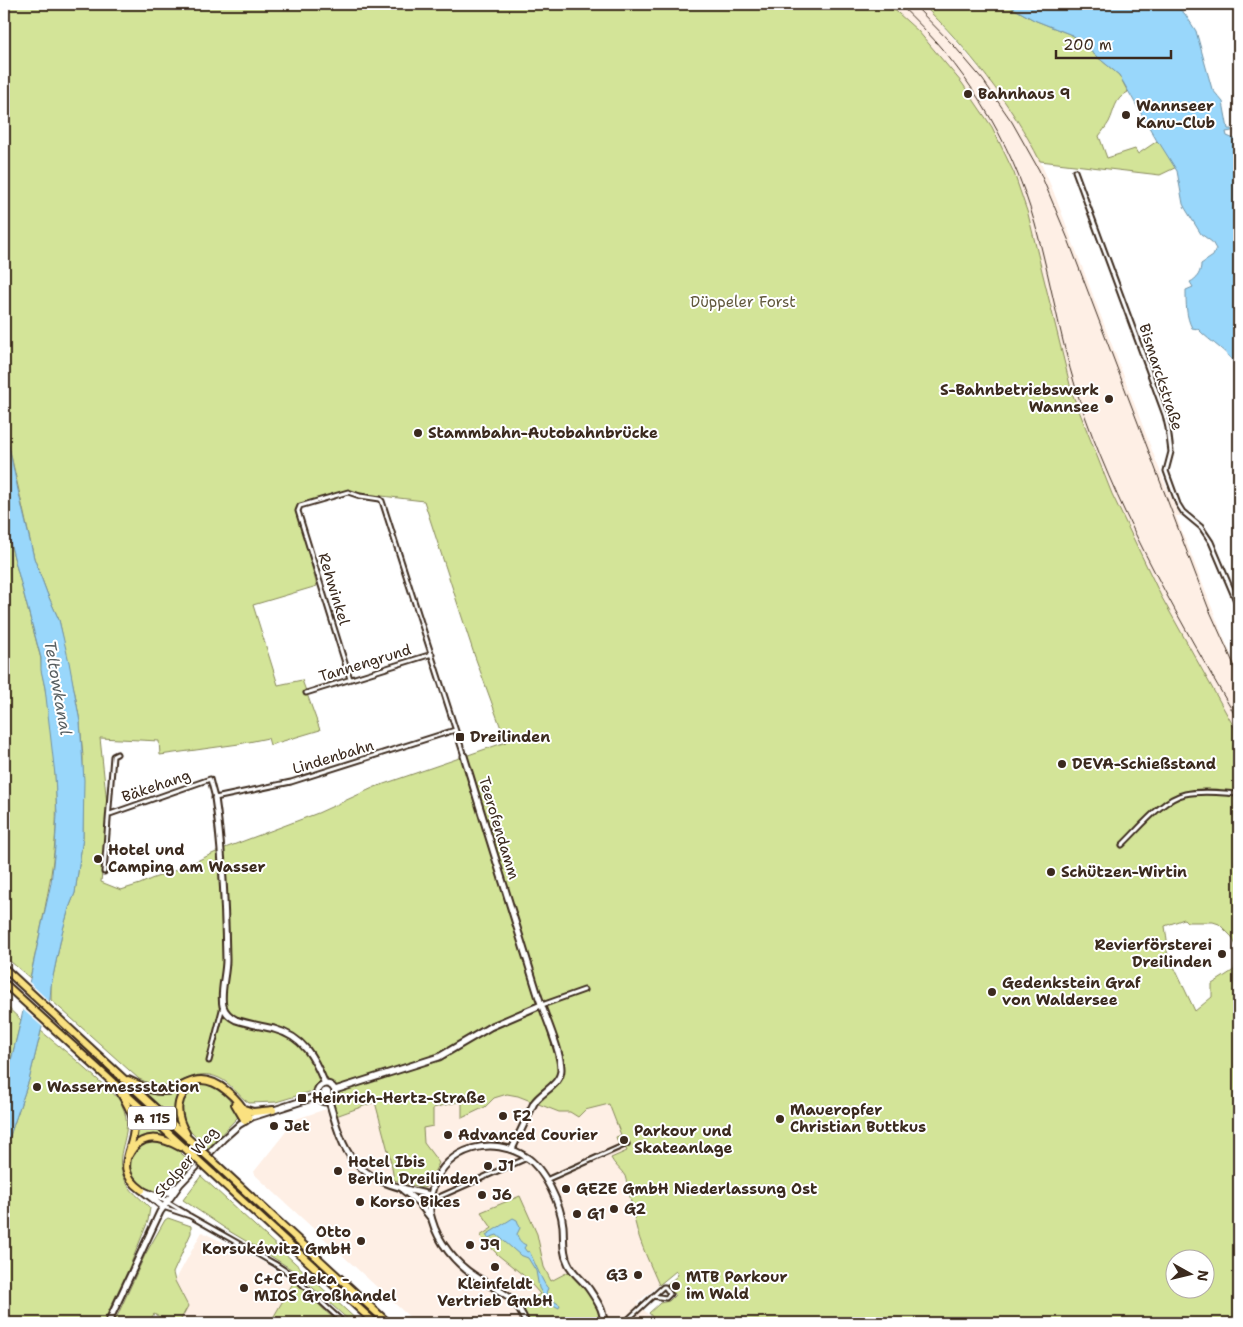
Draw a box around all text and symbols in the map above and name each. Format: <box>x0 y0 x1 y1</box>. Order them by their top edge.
scale bar <box>1056 28 1170 60</box>
text: 200 m <box>1063 35 1112 55</box>
place label: Bahnhaus 9 <box>978 84 1070 104</box>
marker: Bahnhaus 9 <box>962 88 974 100</box>
place label: Wannseer Kanu-Club <box>1136 96 1215 133</box>
marker: Wannseer Kanu-Club <box>1120 109 1132 121</box>
park label: Düppeler Forst <box>690 292 796 312</box>
street label: Bismarckstraße <box>1134 321 1188 433</box>
place label: S-Bahnbetriebswerk Wannsee <box>940 380 1099 417</box>
marker: S-Bahnbetriebswerk Wannsee <box>1103 393 1115 405</box>
place label: Stammbahn-Autobahnbrücke <box>428 423 658 443</box>
marker: Stammbahn-Autobahnbrücke <box>412 427 424 439</box>
street label: Rehwinkel <box>314 550 355 628</box>
water label: Teltowkanal <box>39 639 77 737</box>
street label: Tannengrund <box>316 639 414 687</box>
place label: Dreilinden <box>470 727 550 747</box>
marker: Dreilinden <box>454 731 466 743</box>
street label: Lindenbahn <box>290 735 376 779</box>
place label: DEVA-Schießstand <box>1072 754 1216 774</box>
marker: DEVA-Schießstand <box>1056 758 1068 770</box>
street label: Bäkehang <box>119 765 193 807</box>
street label: Teerofendamm <box>474 774 524 882</box>
place label: Hotel und Camping am Wasser <box>108 840 266 877</box>
marker: Hotel und Camping am Wasser <box>92 853 104 865</box>
place label: Schützen-Wirtin <box>1061 862 1187 882</box>
marker: Schützen-Wirtin <box>1045 866 1057 878</box>
place label: Revierförsterei Dreilinden <box>1094 935 1212 972</box>
marker: Revierförsterei Dreilinden <box>1216 948 1228 960</box>
place label: Gedenkstein Graf von Waldersee <box>1002 973 1141 1010</box>
marker: Gedenkstein Graf von Waldersee <box>986 986 998 998</box>
place label: Wassermessstation <box>47 1077 199 1097</box>
marker: Wassermessstation <box>31 1081 43 1093</box>
place label: Heinrich-Hertz-Straße <box>312 1088 486 1108</box>
marker: Heinrich-Hertz-Straße <box>296 1092 308 1104</box>
place label: Maueropfer Christian Buttkus <box>790 1100 926 1137</box>
road number: A 115 <box>128 1106 176 1130</box>
place label: F2 <box>513 1106 532 1126</box>
marker: F2 <box>497 1110 509 1122</box>
marker: Maueropfer Christian Buttkus <box>774 1113 786 1125</box>
place label: Jet <box>284 1116 310 1136</box>
marker: Jet <box>268 1120 280 1132</box>
place label: Parkour und Skateanlage <box>634 1121 733 1158</box>
street label: Stolper Weg <box>150 1122 222 1202</box>
place label: Advanced Courier <box>458 1125 598 1145</box>
marker: Advanced Courier <box>442 1129 454 1141</box>
marker: Parkour und Skateanlage <box>618 1134 630 1146</box>
place label: Hotel Ibis Berlin Dreilinden <box>348 1152 479 1189</box>
place label: J1 <box>498 1156 514 1176</box>
marker: J1 <box>482 1160 494 1172</box>
marker: Hotel Ibis Berlin Dreilinden <box>332 1165 344 1177</box>
place label: GEZE GmbH Niederlassung Ost <box>576 1179 817 1199</box>
marker: GEZE GmbH Niederlassung Ost <box>560 1183 572 1195</box>
place label: J6 <box>492 1185 512 1205</box>
marker: J6 <box>476 1189 488 1201</box>
place label: Korso Bikes <box>370 1192 460 1212</box>
marker: Korso Bikes <box>354 1196 366 1208</box>
place label: G2 <box>624 1199 647 1219</box>
marker: G2 <box>608 1203 620 1215</box>
place label: G1 <box>587 1204 605 1224</box>
marker: G1 <box>571 1208 583 1220</box>
place label: Otto Korsukéwitz GmbH <box>202 1222 351 1259</box>
marker: Otto Korsukéwitz GmbH <box>355 1235 367 1247</box>
place label: J9 <box>480 1235 500 1255</box>
marker: J9 <box>464 1239 476 1251</box>
north arrow <box>1166 1250 1216 1300</box>
marker: Kleinfeldt Vertrieb GmbH <box>489 1261 501 1273</box>
place label: G3 <box>606 1265 628 1285</box>
place label: MTB Parkour im Wald <box>686 1267 788 1304</box>
place label: C+C Edeka - MIOS Großhandel <box>254 1269 396 1306</box>
marker: G3 <box>632 1269 644 1281</box>
text: N <box>1193 1269 1213 1283</box>
place label: Kleinfeldt Vertrieb GmbH <box>437 1274 553 1311</box>
marker: MTB Parkour im Wald <box>670 1280 682 1292</box>
marker: C+C Edeka - MIOS Großhandel <box>238 1282 250 1294</box>

